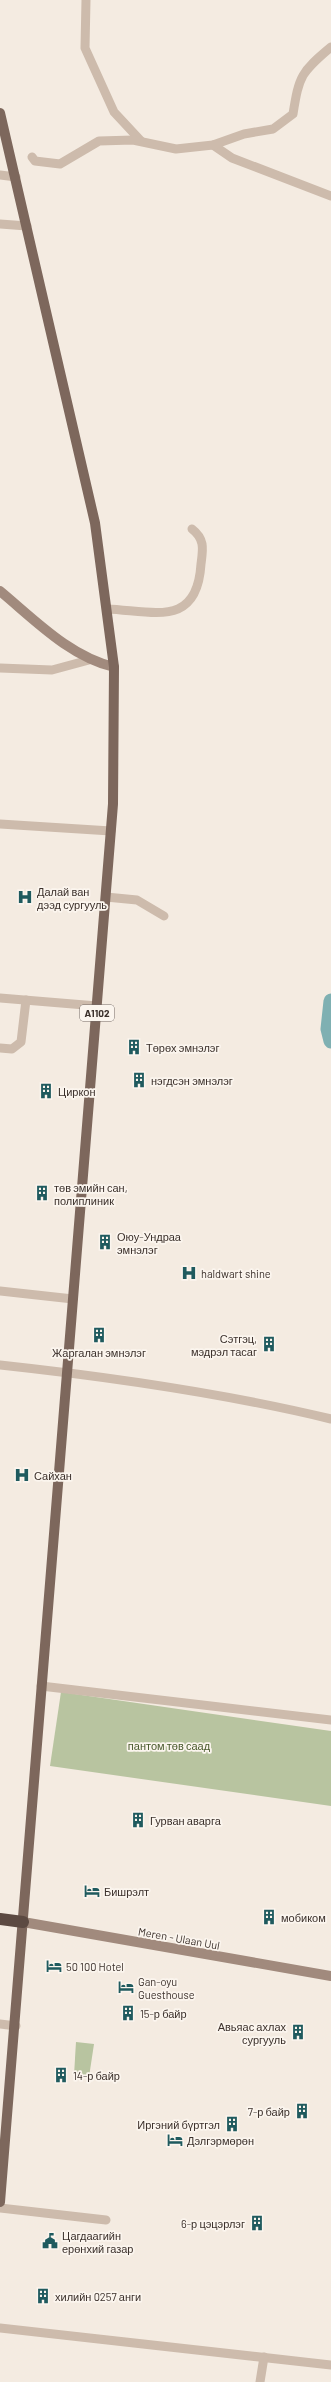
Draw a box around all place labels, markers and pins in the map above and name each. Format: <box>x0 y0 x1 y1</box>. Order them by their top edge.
place label: Далай ван дээд сургууль <box>37 885 107 911</box>
hospital icon: Далай ван дээд сургууль <box>16 888 34 906</box>
building icon: Төрөх эмнэлэг <box>125 1038 143 1056</box>
place label: Төрөх эмнэлэг <box>146 1041 219 1054</box>
building icon: нэгдсэн эмнэлэг <box>130 1071 148 1089</box>
place label: нэгдсэн эмнэлэг <box>151 1074 233 1087</box>
building icon: Циркон <box>37 1082 55 1100</box>
place label: Циркон <box>58 1085 96 1098</box>
place label: төв эмийн сан, полиплиник <box>54 1181 128 1207</box>
building icon: төв эмийн сан, полиплиник <box>33 1184 51 1202</box>
place label: Оюу-Ундраа эмнэлэг <box>117 1230 182 1256</box>
building icon: Оюу-Ундраа эмнэлэг <box>96 1233 114 1251</box>
hospital icon: haldwart shine <box>180 1264 198 1282</box>
place label: haldwart shine <box>201 1267 271 1280</box>
building icon: Жаргалан эмнэлэг <box>90 1326 108 1344</box>
place label: Сэтгэц, мэдрэл тасаг <box>191 1332 257 1358</box>
building icon: Сэтгэц, мэдрэл тасаг <box>260 1335 278 1353</box>
place label: Жаргалан эмнэлэг <box>52 1346 146 1359</box>
hospital icon: Сайхан <box>13 1466 31 1484</box>
place label: Сайхан <box>34 1469 72 1482</box>
building icon: Гурван аварга <box>129 1811 147 1829</box>
place label: Гурван аварга <box>150 1814 222 1827</box>
hotel icon: Бишрэлт <box>83 1882 101 1900</box>
place label: Бишрэлт <box>104 1885 149 1898</box>
building icon: мобиком <box>260 1908 278 1926</box>
place label: мобиком <box>281 1911 326 1924</box>
hotel icon: 50 100 Hotel <box>45 1957 63 1975</box>
place label: 50 100 Hotel <box>66 1960 124 1973</box>
place label: Gan-oyu Guesthouse <box>138 1975 195 2001</box>
hotel icon: Gan-oyu Guesthouse <box>117 1978 135 1996</box>
building icon: 15-р байр <box>119 2004 137 2022</box>
place label: 15-р байр <box>140 2007 187 2020</box>
place label: Авьяас ахлах сургууль <box>218 2020 286 2046</box>
building icon: Авьяас ахлах сургууль <box>289 2023 307 2041</box>
building icon: 14-р байр <box>52 2066 70 2084</box>
place label: 14-р байр <box>73 2069 120 2082</box>
building icon: 7-р байр <box>293 2102 311 2120</box>
place label: 7-р байр <box>248 2105 290 2118</box>
building icon: Иргэний бүртгэл <box>223 2115 241 2133</box>
place label: Иргэний бүртгэл <box>137 2118 220 2131</box>
hotel icon: Дэлгэрмөрөн <box>166 2131 184 2149</box>
place label: Дэлгэрмөрөн <box>187 2134 254 2147</box>
building icon: 6-р цэцэрлэг <box>248 2214 266 2232</box>
place label: 6-р цэцэрлэг <box>181 2217 245 2230</box>
place label: Цагдаагийн ерөнхий газар <box>62 2229 133 2255</box>
public building icon: Цагдаагийн ерөнхий газар <box>41 2232 59 2250</box>
building icon: хилийн 0257 анги <box>34 2287 52 2305</box>
place label: хилийн 0257 анги <box>55 2290 141 2303</box>

